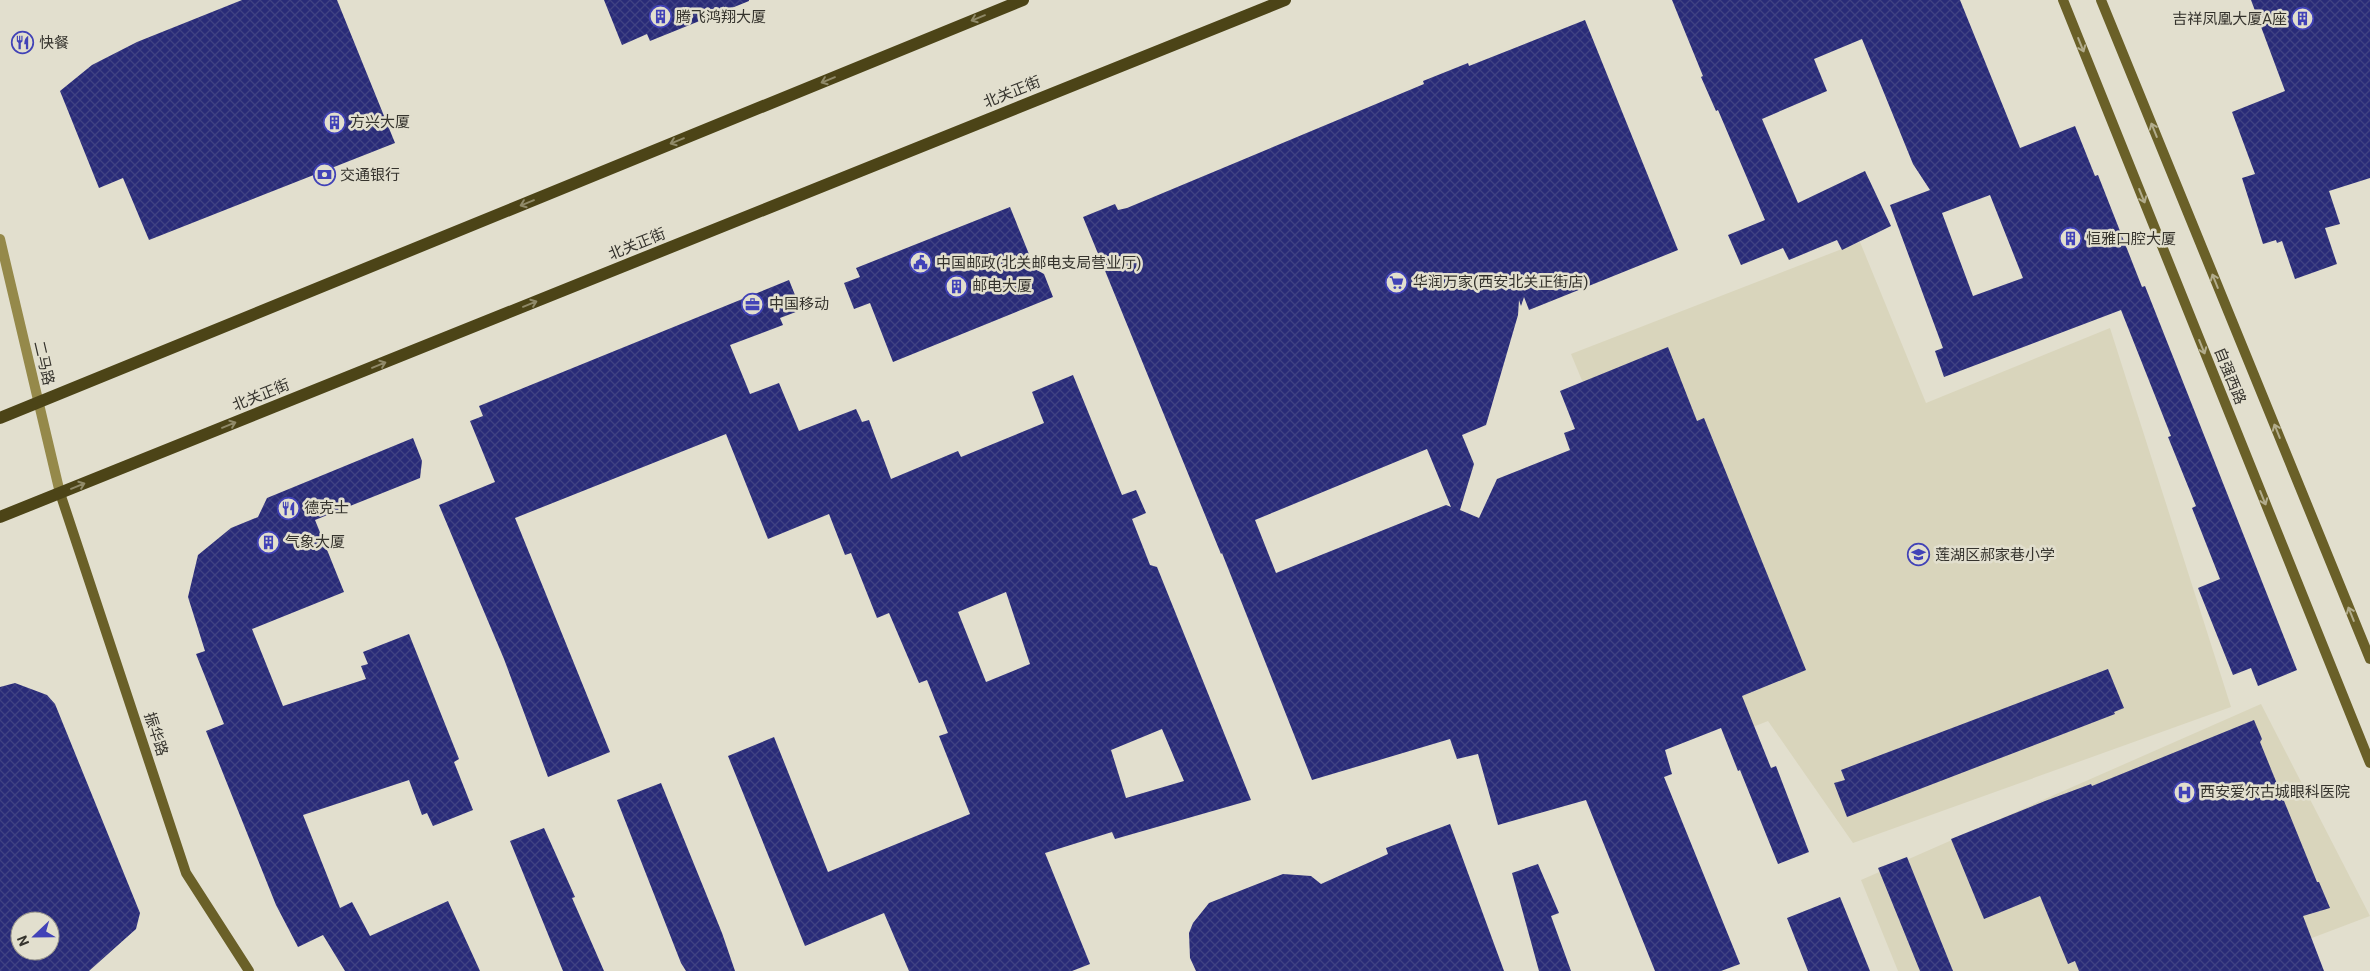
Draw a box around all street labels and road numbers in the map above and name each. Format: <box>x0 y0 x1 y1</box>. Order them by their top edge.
street label: 北关正街 <box>981 72 1043 112</box>
street label: 北关正街 <box>606 224 668 264</box>
street label: 二马路 <box>30 339 58 387</box>
street label: 自强西路 <box>2210 345 2250 407</box>
street label: 北关正街 <box>230 375 292 415</box>
street label: 振华路 <box>140 710 172 758</box>

